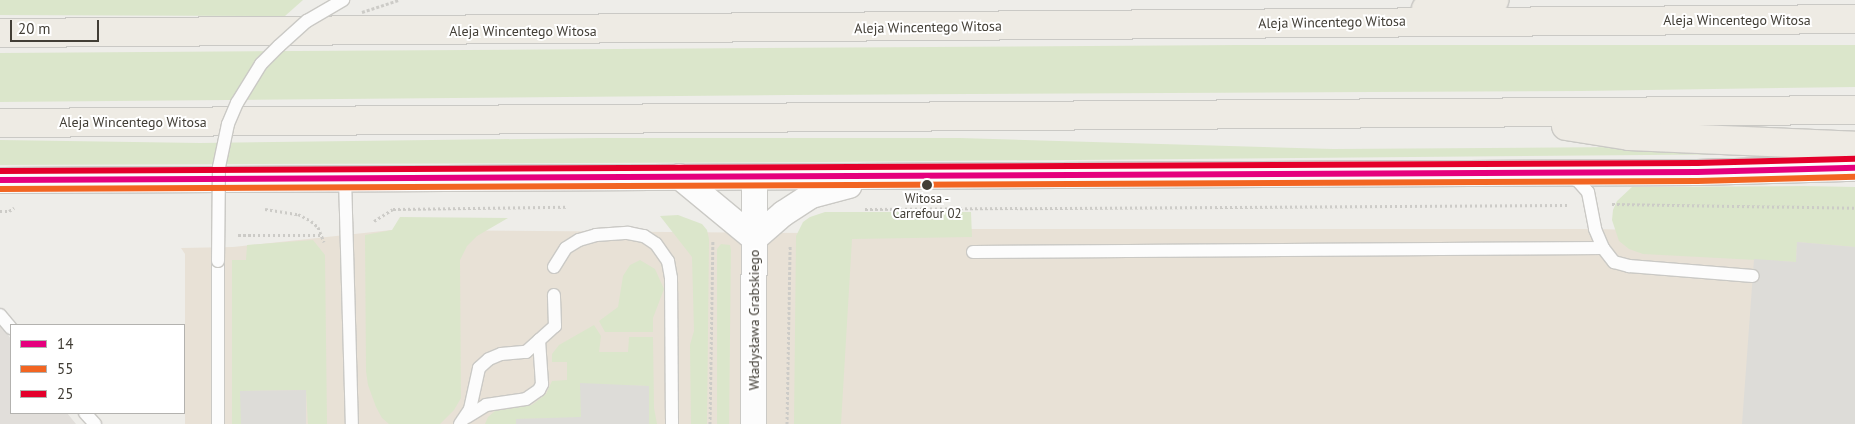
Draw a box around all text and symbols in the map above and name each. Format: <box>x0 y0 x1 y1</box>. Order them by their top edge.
scale bar <box>12 10 101 42</box>
street label: Aleja Wincentego Witosa <box>1258 12 1406 32</box>
street label: Aleja Wincentego Witosa <box>1663 12 1811 28</box>
street label: Aleja Wincentego Witosa <box>854 17 1002 37</box>
text: 20 m <box>18 19 51 38</box>
street label: Aleja Wincentego Witosa <box>449 23 597 39</box>
street label: Aleja Wincentego Witosa <box>59 114 207 130</box>
marker: Witosa - Carrefour 02 <box>922 180 932 190</box>
place label: Witosa - Carrefour 02 <box>892 192 962 223</box>
street label: Władysława Grabskiego <box>746 250 762 390</box>
legend <box>10 324 185 414</box>
text: 14 <box>57 334 73 353</box>
text: 55 <box>57 359 73 378</box>
text: 25 <box>57 384 73 403</box>

